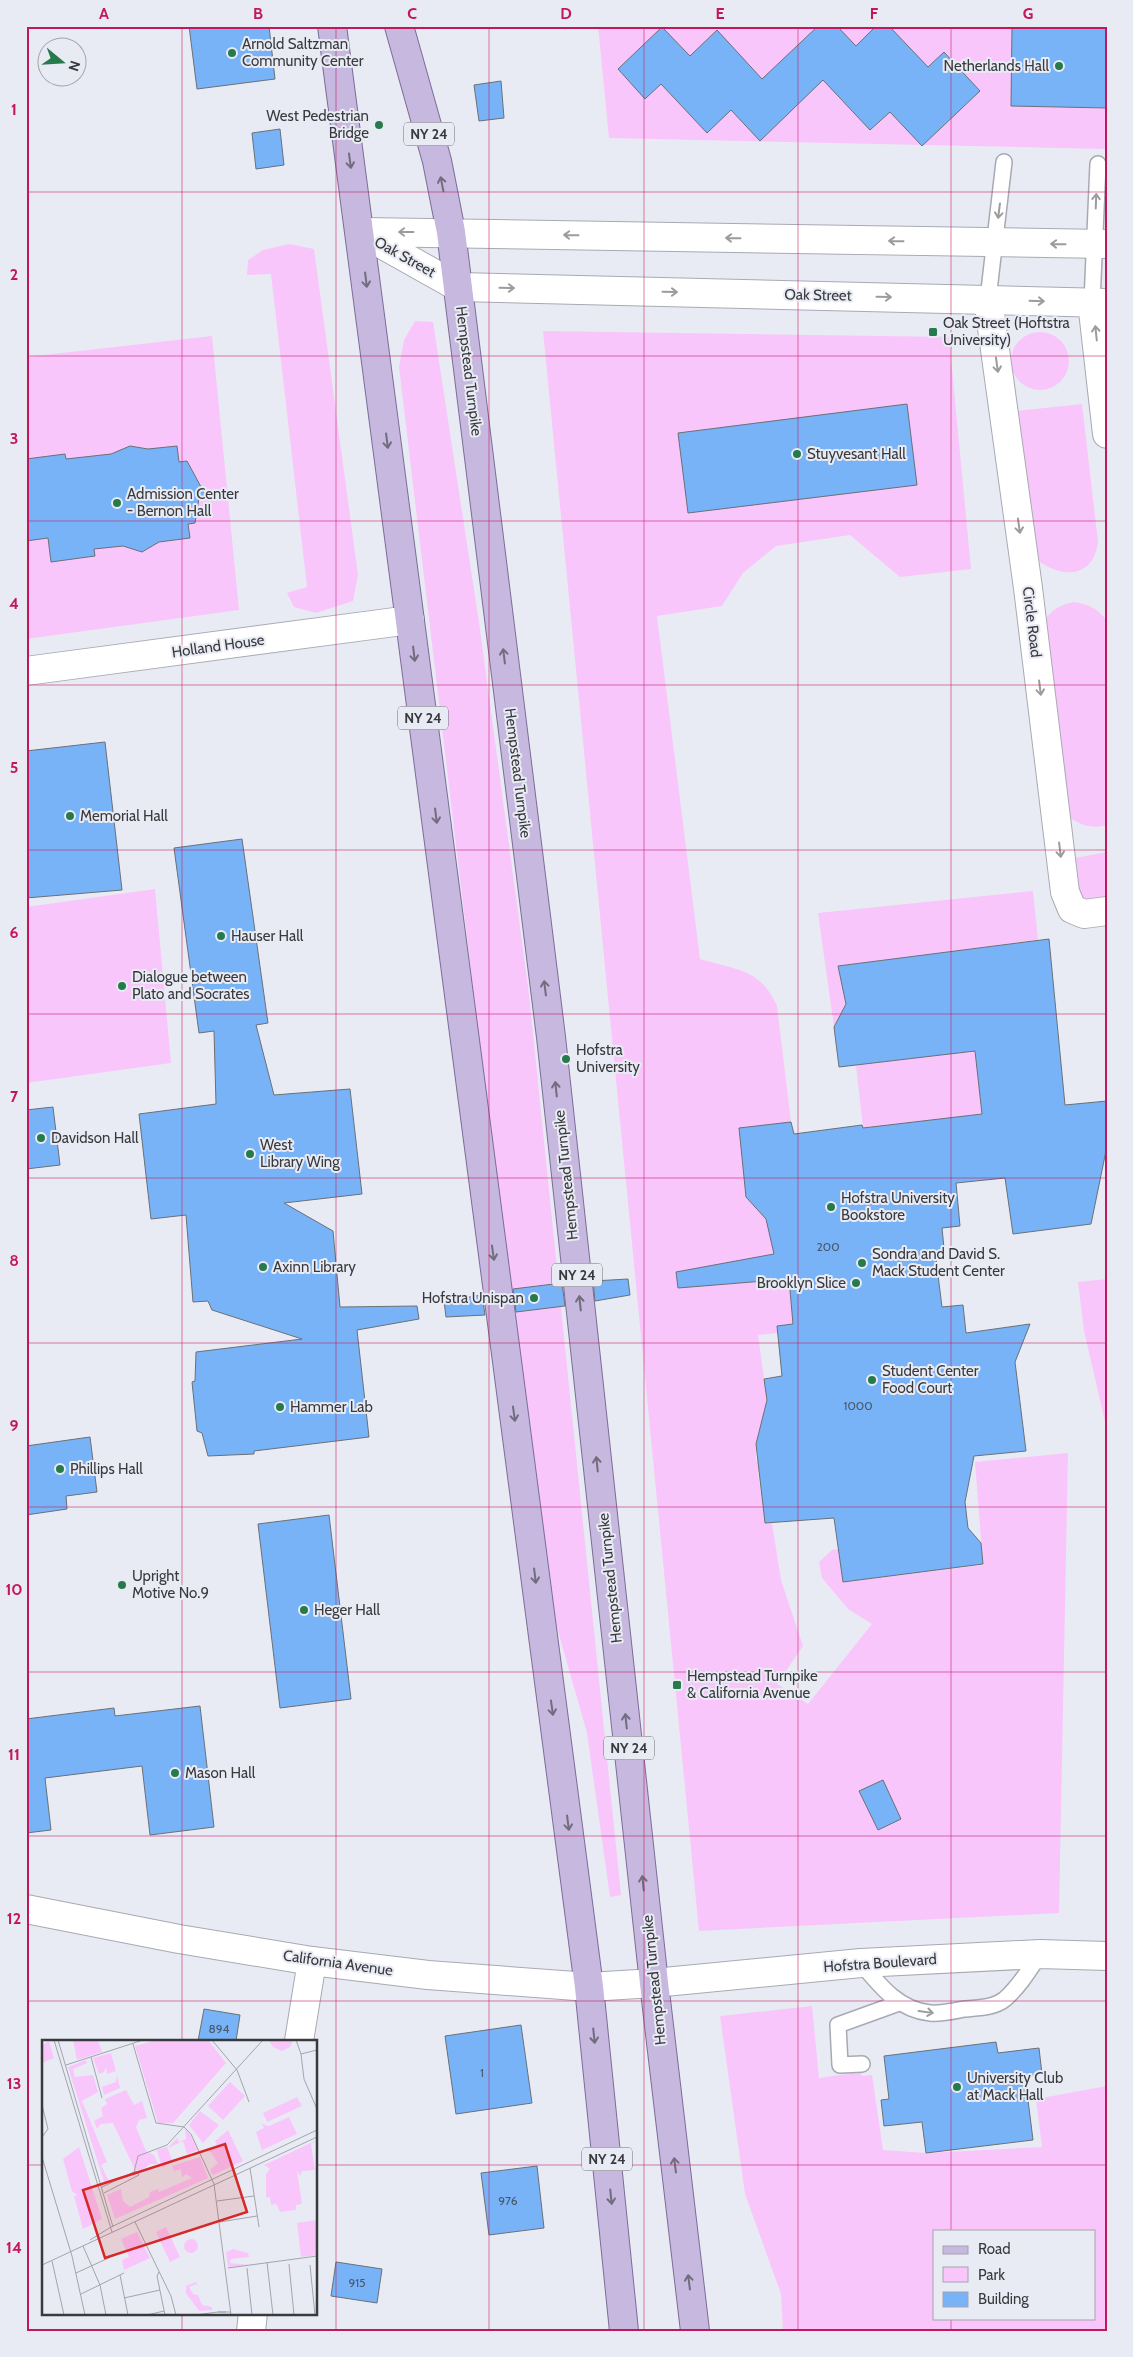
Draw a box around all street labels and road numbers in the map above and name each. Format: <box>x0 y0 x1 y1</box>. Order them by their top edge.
road number: NY 24 <box>404 122 454 146</box>
street label: Oak Street <box>371 233 439 281</box>
street label: Oak Street <box>784 285 852 305</box>
street label: Hempstead Turnpike <box>452 305 486 437</box>
street label: Circle Road <box>1019 586 1045 658</box>
street label: Holland House <box>171 631 266 661</box>
road number: NY 24 <box>398 706 448 730</box>
street label: Hempstead Turnpike <box>501 707 535 839</box>
street label: Hempstead Turnpike <box>550 1109 582 1241</box>
road number: NY 24 <box>552 1264 602 1286</box>
street label: Hempstead Turnpike <box>594 1512 626 1644</box>
road number: NY 24 <box>604 1736 654 1760</box>
street label: Hempstead Turnpike <box>638 1914 670 2046</box>
street label: California Avenue <box>282 1946 394 1980</box>
street label: Hofstra Boulevard <box>823 1950 937 1976</box>
road number: NY 24 <box>582 2148 632 2170</box>

